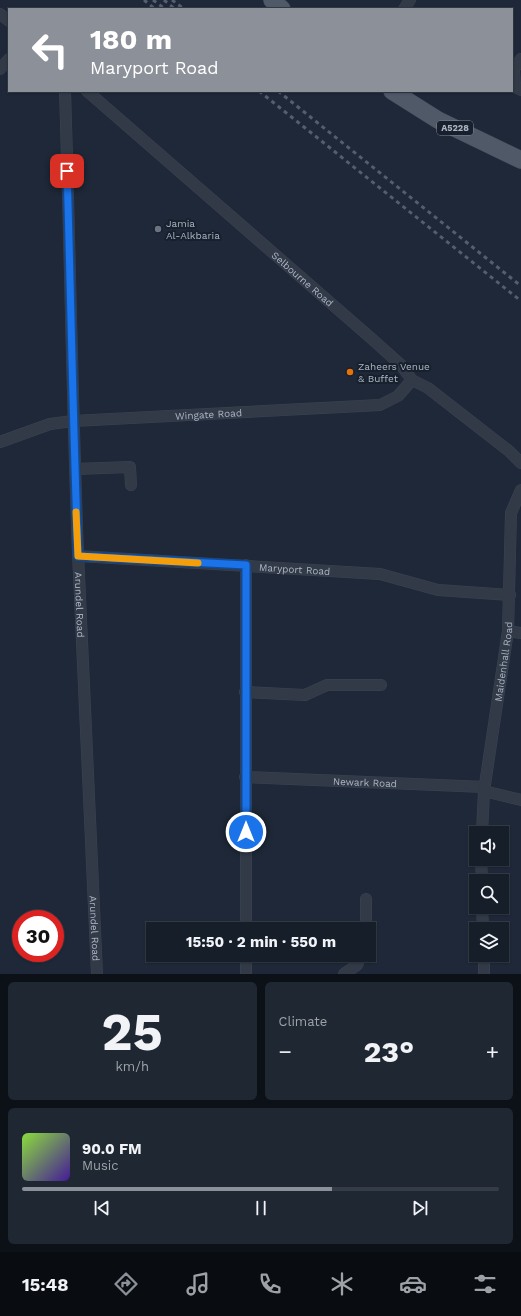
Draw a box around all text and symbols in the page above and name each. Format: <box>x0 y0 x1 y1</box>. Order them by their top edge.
text: 180 m <box>90 23 172 56</box>
icon: left <box>24 24 76 76</box>
text: Maryport Road <box>90 57 219 78</box>
road number: A5228 <box>437 121 473 135</box>
pin <box>50 154 84 188</box>
icon: arrive <box>56 160 78 182</box>
place label: Jamia Al-Alkbaria <box>166 218 220 241</box>
marker: Jamia Al-Alkbaria <box>153 224 163 234</box>
street label: Selbourne Road <box>270 249 336 308</box>
place label: Zaheers Venue & Buffet <box>358 361 430 384</box>
marker: Zaheers Venue & Buffet <box>345 367 355 377</box>
street label: Wingate Road <box>175 407 242 421</box>
street label: Maryport Road <box>259 561 331 577</box>
street label: Arundel Road <box>73 572 87 638</box>
street label: Maidenhall Road <box>492 621 514 702</box>
street label: Newark Road <box>333 775 397 789</box>
position arrow <box>225 811 267 853</box>
map controls <box>469 826 509 962</box>
button: sound <box>469 826 509 866</box>
button: search <box>469 874 509 914</box>
street label: Arundel Road <box>88 895 102 961</box>
speed limit sign: 30 <box>12 910 64 962</box>
button: layers <box>469 922 509 962</box>
text: 15:50 · 2 min · 550 m <box>186 933 336 951</box>
text: 25 <box>102 1002 163 1063</box>
text: Climate <box>279 1014 327 1029</box>
text: 23° <box>363 1034 414 1069</box>
text: − <box>279 1039 292 1064</box>
text: + <box>486 1039 499 1064</box>
text: km/h <box>116 1059 149 1074</box>
text: 90.0 FM <box>82 1140 142 1158</box>
text: Music <box>82 1158 119 1173</box>
icon: previous <box>91 1197 113 1219</box>
icon: pause <box>250 1197 272 1219</box>
icon: next <box>409 1197 431 1219</box>
icon: directions <box>112 1270 140 1298</box>
icon: music <box>184 1270 212 1298</box>
icon: phone <box>256 1270 284 1298</box>
icon: climate <box>328 1270 356 1298</box>
icon: car <box>399 1270 427 1298</box>
icon: filters <box>471 1270 499 1298</box>
text: 15:48 <box>22 1274 68 1295</box>

